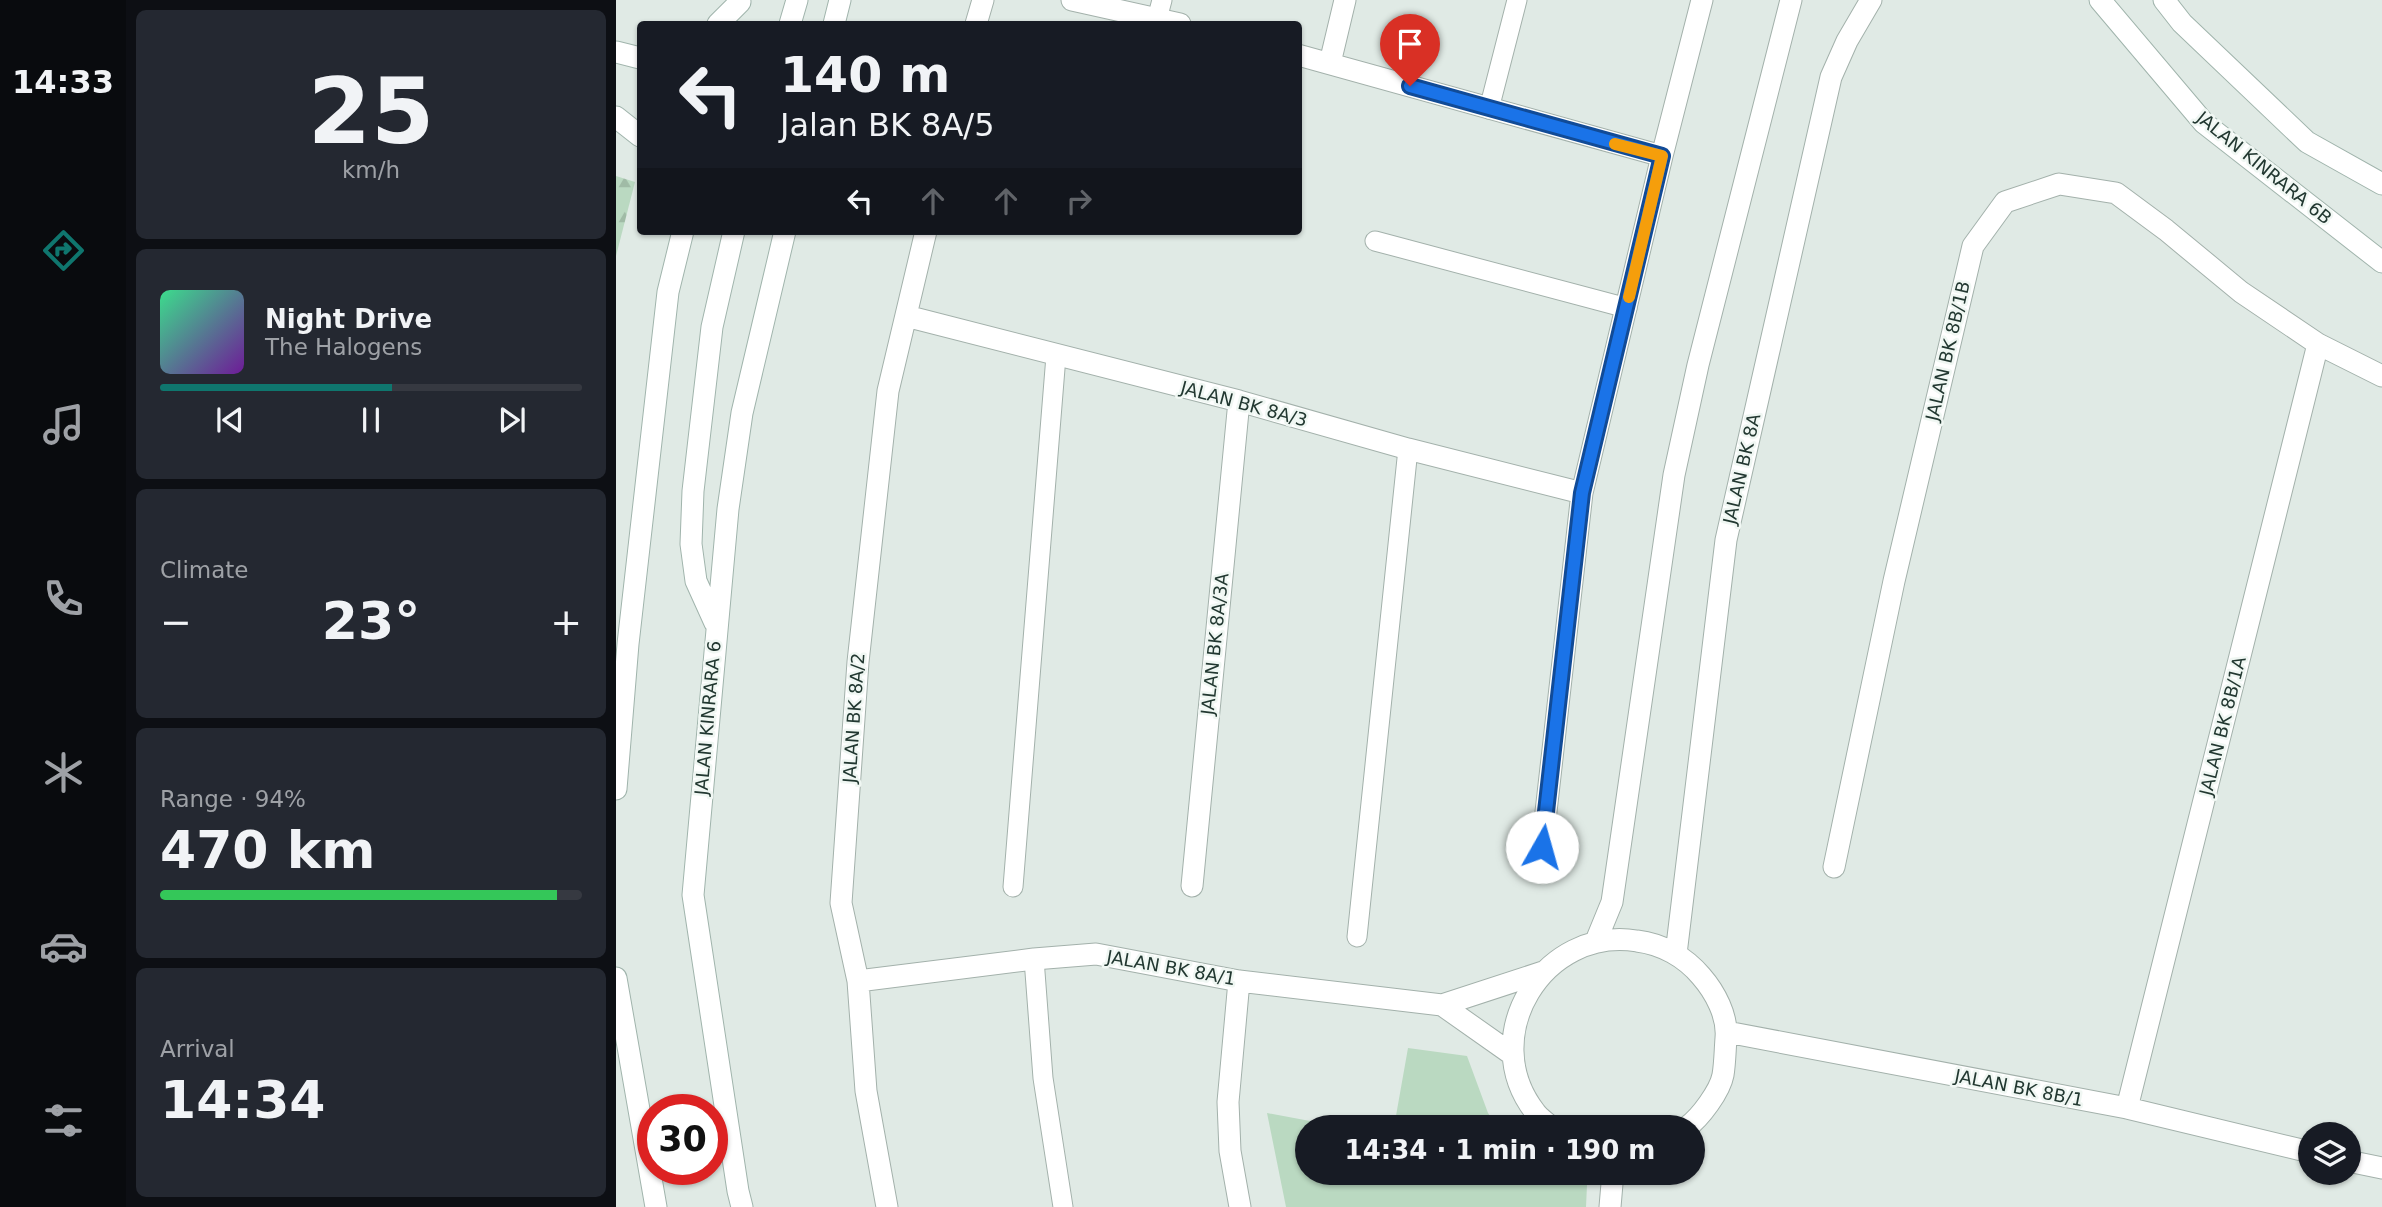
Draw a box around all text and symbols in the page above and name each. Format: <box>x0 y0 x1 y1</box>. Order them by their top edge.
pin <box>1380 14 1440 86</box>
icon: arrive <box>1391 25 1429 63</box>
text: 140 m <box>780 47 950 104</box>
icon: left <box>665 49 756 140</box>
text: 25 <box>308 59 434 164</box>
text: 14:33 <box>12 63 114 101</box>
text: Jalan BK 8A/5 <box>780 106 995 144</box>
street label: JALAN KINRARA 6B <box>2192 106 2336 228</box>
text: km/h <box>342 157 400 183</box>
icon: left <box>841 182 879 220</box>
icon: ahead <box>914 182 952 220</box>
icon: ahead <box>987 182 1025 220</box>
icon: right <box>1060 182 1098 220</box>
icon: directions <box>39 226 88 275</box>
street label: JALAN BK 8B/1B <box>1921 279 1974 424</box>
text: Night Drive <box>265 304 432 334</box>
text: The Halogens <box>265 334 422 360</box>
street label: JALAN BK 8A/3 <box>1177 376 1310 431</box>
icon: music <box>39 400 88 449</box>
icon: previous <box>211 401 249 439</box>
icon: pause <box>352 401 390 439</box>
icon: next <box>493 401 531 439</box>
street label: JALAN BK 8A <box>1718 411 1765 527</box>
text: Climate <box>160 557 249 583</box>
street label: JALAN BK 8A/3A <box>1196 571 1232 717</box>
icon: phone <box>39 574 88 623</box>
text: 23° <box>322 591 420 651</box>
text: − <box>160 600 192 644</box>
text: + <box>550 600 582 644</box>
street label: JALAN KINRARA 6 <box>690 640 725 797</box>
street label: JALAN BK 8A/2 <box>838 652 869 785</box>
street label: JALAN BK 8B/1A <box>2195 653 2250 799</box>
icon: climate <box>39 748 88 797</box>
text: Range · 94% <box>160 786 306 812</box>
position arrow <box>1505 810 1579 884</box>
text: 470 km <box>160 820 375 880</box>
icon: car <box>39 922 88 971</box>
street label: JALAN BK 8A/1 <box>1104 946 1237 989</box>
text: Arrival <box>160 1036 235 1062</box>
street label: JALAN BK 8B/1 <box>1952 1065 2085 1110</box>
text: 14:34 <box>160 1070 326 1130</box>
speed limit sign: 30 <box>637 1094 728 1185</box>
icon: filters <box>39 1096 88 1145</box>
map controls <box>2298 1122 2361 1185</box>
button: layers <box>2298 1122 2361 1185</box>
text: 14:34 · 1 min · 190 m <box>1345 1135 1655 1165</box>

